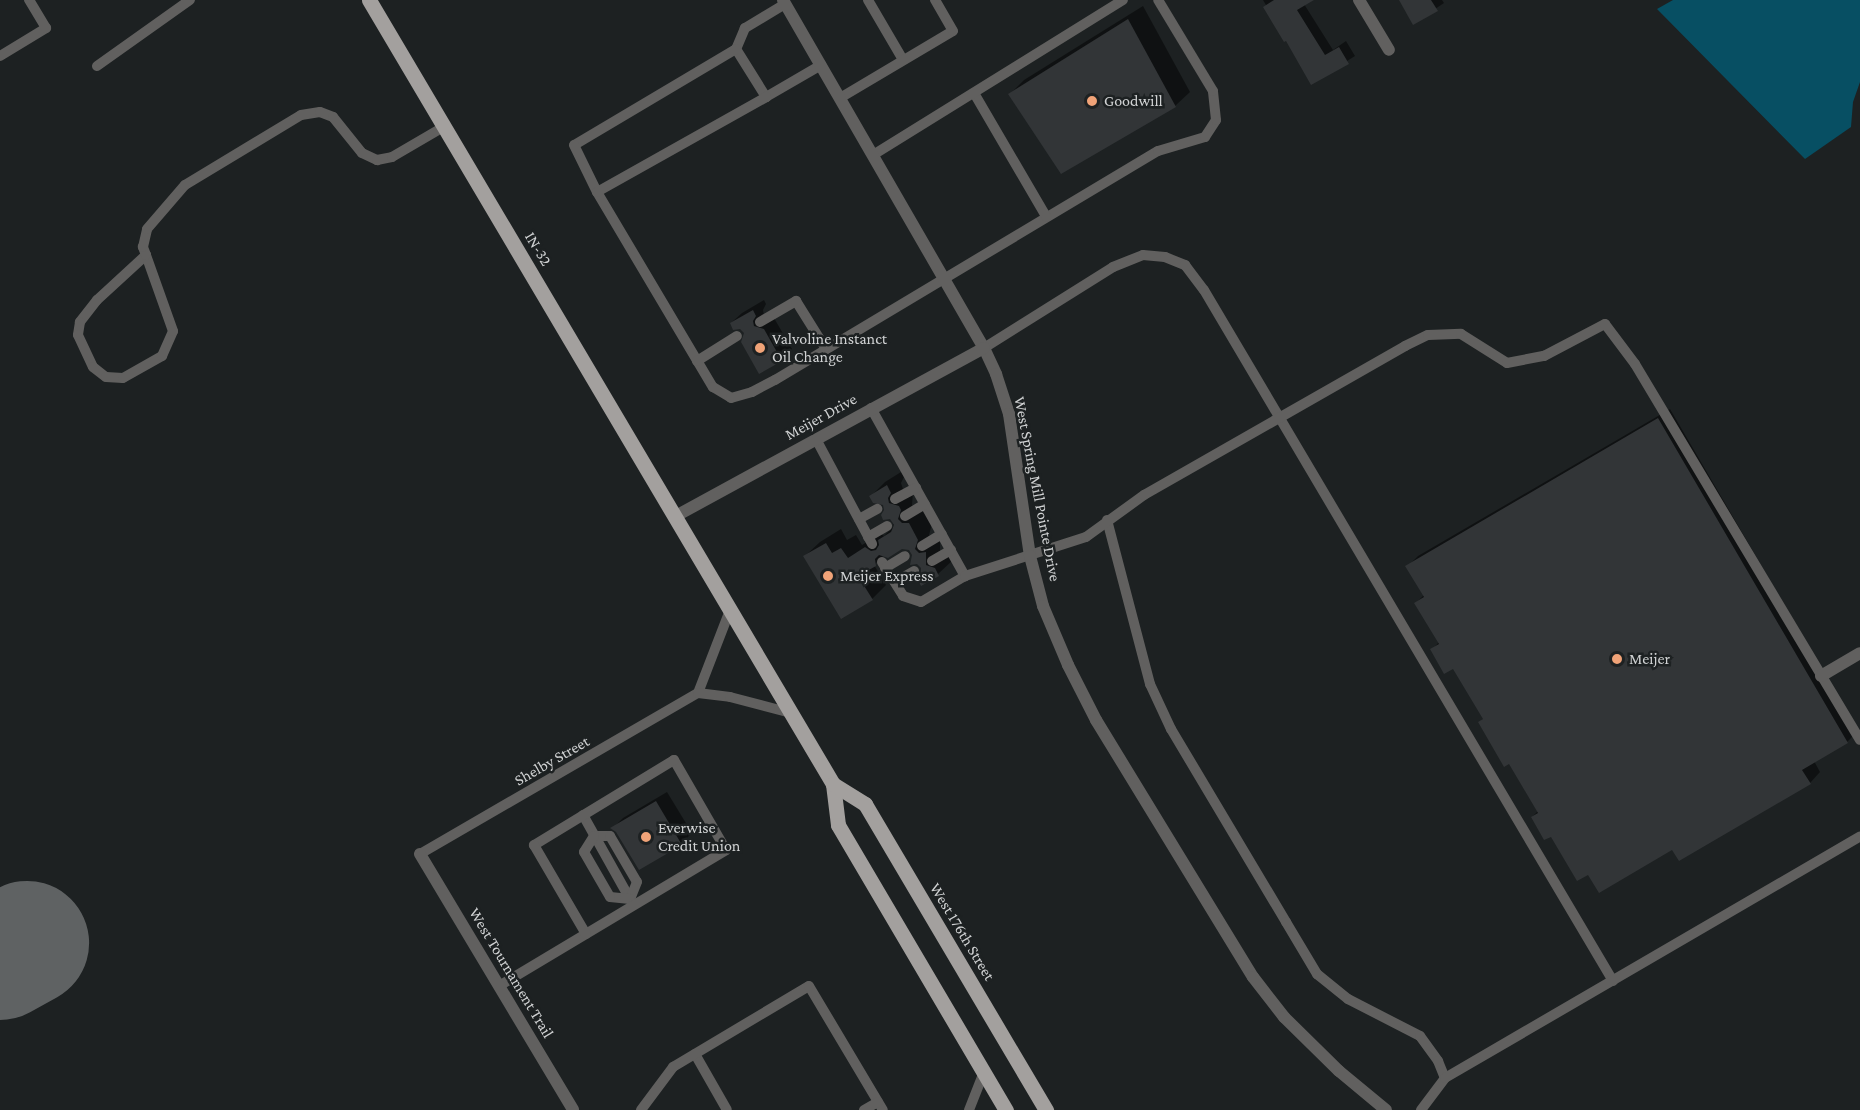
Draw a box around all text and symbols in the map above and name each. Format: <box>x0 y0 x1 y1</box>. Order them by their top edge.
place label: Goodwill <box>1104 91 1163 111</box>
marker: Goodwill <box>1085 94 1099 108</box>
street label: IN-32 <box>520 229 556 269</box>
place label: Valvoline Instanct Oil Change <box>772 329 887 367</box>
marker: Valvoline Instanct Oil Change <box>753 341 767 355</box>
street label: Meijer Drive <box>782 389 860 445</box>
street label: West Spring Mill Pointe Drive <box>1010 395 1064 583</box>
place label: Meijer Express <box>840 566 933 586</box>
marker: Meijer Express <box>821 569 835 583</box>
place label: Meijer <box>1629 649 1670 669</box>
marker: Meijer <box>1610 652 1624 666</box>
street label: Shelby Street <box>511 732 593 790</box>
place label: Everwise Credit Union <box>658 818 740 856</box>
marker: Everwise Credit Union <box>639 830 653 844</box>
street label: West 176th Street <box>925 880 999 984</box>
street label: West Tournament Trail <box>465 904 557 1042</box>

